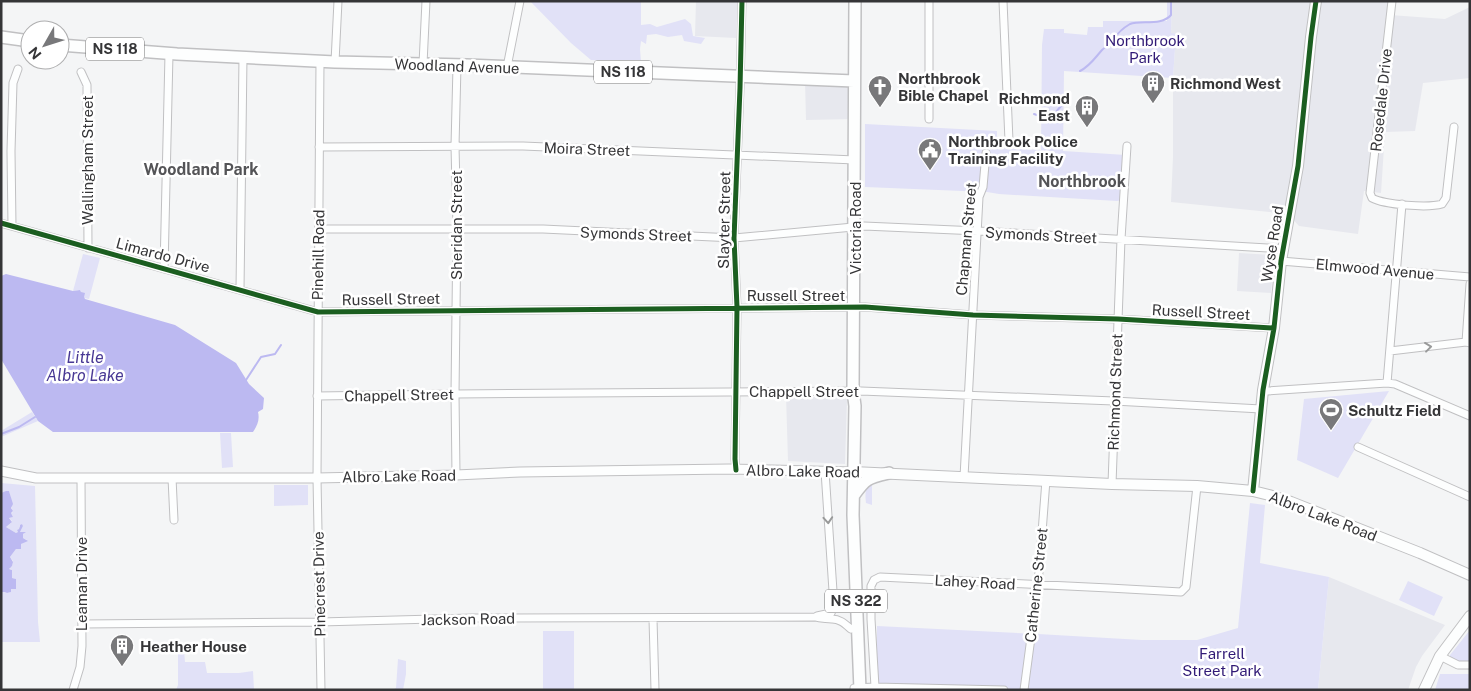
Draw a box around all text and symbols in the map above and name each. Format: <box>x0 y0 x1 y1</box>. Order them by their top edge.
north arrow <box>20 20 70 70</box>
park label: Northbrook Park <box>1105 32 1185 66</box>
road number: NS 118 <box>86 38 144 61</box>
text: N <box>25 44 45 62</box>
street label: Rosedale Drive <box>1367 48 1395 152</box>
street label: Woodland Avenue <box>394 55 520 77</box>
road number: NS 118 <box>594 61 652 84</box>
place label: Northbrook Bible Chapel <box>898 70 989 104</box>
building icon: Richmond West <box>1140 70 1166 104</box>
church icon: Northbrook Bible Chapel <box>867 74 893 108</box>
place label: Richmond West <box>1170 75 1281 92</box>
place label: Richmond East <box>998 90 1070 124</box>
building icon: Richmond East <box>1074 94 1100 128</box>
street label: Wallingham Street <box>79 95 96 225</box>
place label: Northbrook Police Training Facility <box>948 133 1078 167</box>
public building icon: Northbrook Police Training Facility <box>917 137 943 171</box>
street label: Moira Street <box>543 139 631 159</box>
district label: Woodland Park <box>143 160 259 179</box>
street label: Sheridan Street <box>448 170 465 280</box>
street label: Slayter Street <box>715 171 733 269</box>
district label: Northbrook <box>1038 172 1126 191</box>
street label: Victoria Road <box>847 182 864 274</box>
street label: Chapman Street <box>953 182 979 296</box>
street label: Wyse Road <box>1258 204 1286 284</box>
street label: Pinehill Road <box>309 209 327 301</box>
street label: Symonds Street <box>580 224 693 244</box>
street label: Symonds Street <box>985 224 1098 246</box>
street label: Limardo Drive <box>114 234 212 276</box>
street label: Elmwood Avenue <box>1315 255 1435 283</box>
street label: Russell Street <box>747 287 846 304</box>
street label: Russell Street <box>341 290 441 308</box>
street label: Russell Street <box>1151 301 1251 323</box>
street label: Richmond Street <box>1104 333 1126 451</box>
one-way arrow <box>1424 342 1432 352</box>
water label: Little Albro Lake <box>46 348 124 385</box>
street label: Chappell Street <box>749 383 859 400</box>
street label: Chappell Street <box>344 386 454 404</box>
sports icon: Schultz Field <box>1318 397 1344 431</box>
place label: Schultz Field <box>1348 402 1441 419</box>
street label: Albro Lake Road <box>746 462 860 480</box>
street label: Albro Lake Road <box>342 467 456 485</box>
street label: Albro Lake Road <box>1267 488 1379 544</box>
one-way arrow <box>822 516 833 524</box>
street label: Catherine Street <box>1022 527 1050 643</box>
street label: Pinecrest Drive <box>310 531 328 637</box>
street label: Leaman Drive <box>73 537 90 631</box>
street label: Lahey Road <box>934 571 1016 593</box>
road number: NS 322 <box>825 590 887 612</box>
street label: Jackson Road <box>421 610 515 628</box>
building icon: Heather House <box>109 633 135 667</box>
place label: Heather House <box>140 638 247 655</box>
park label: Farrell Street Park <box>1182 645 1262 679</box>

